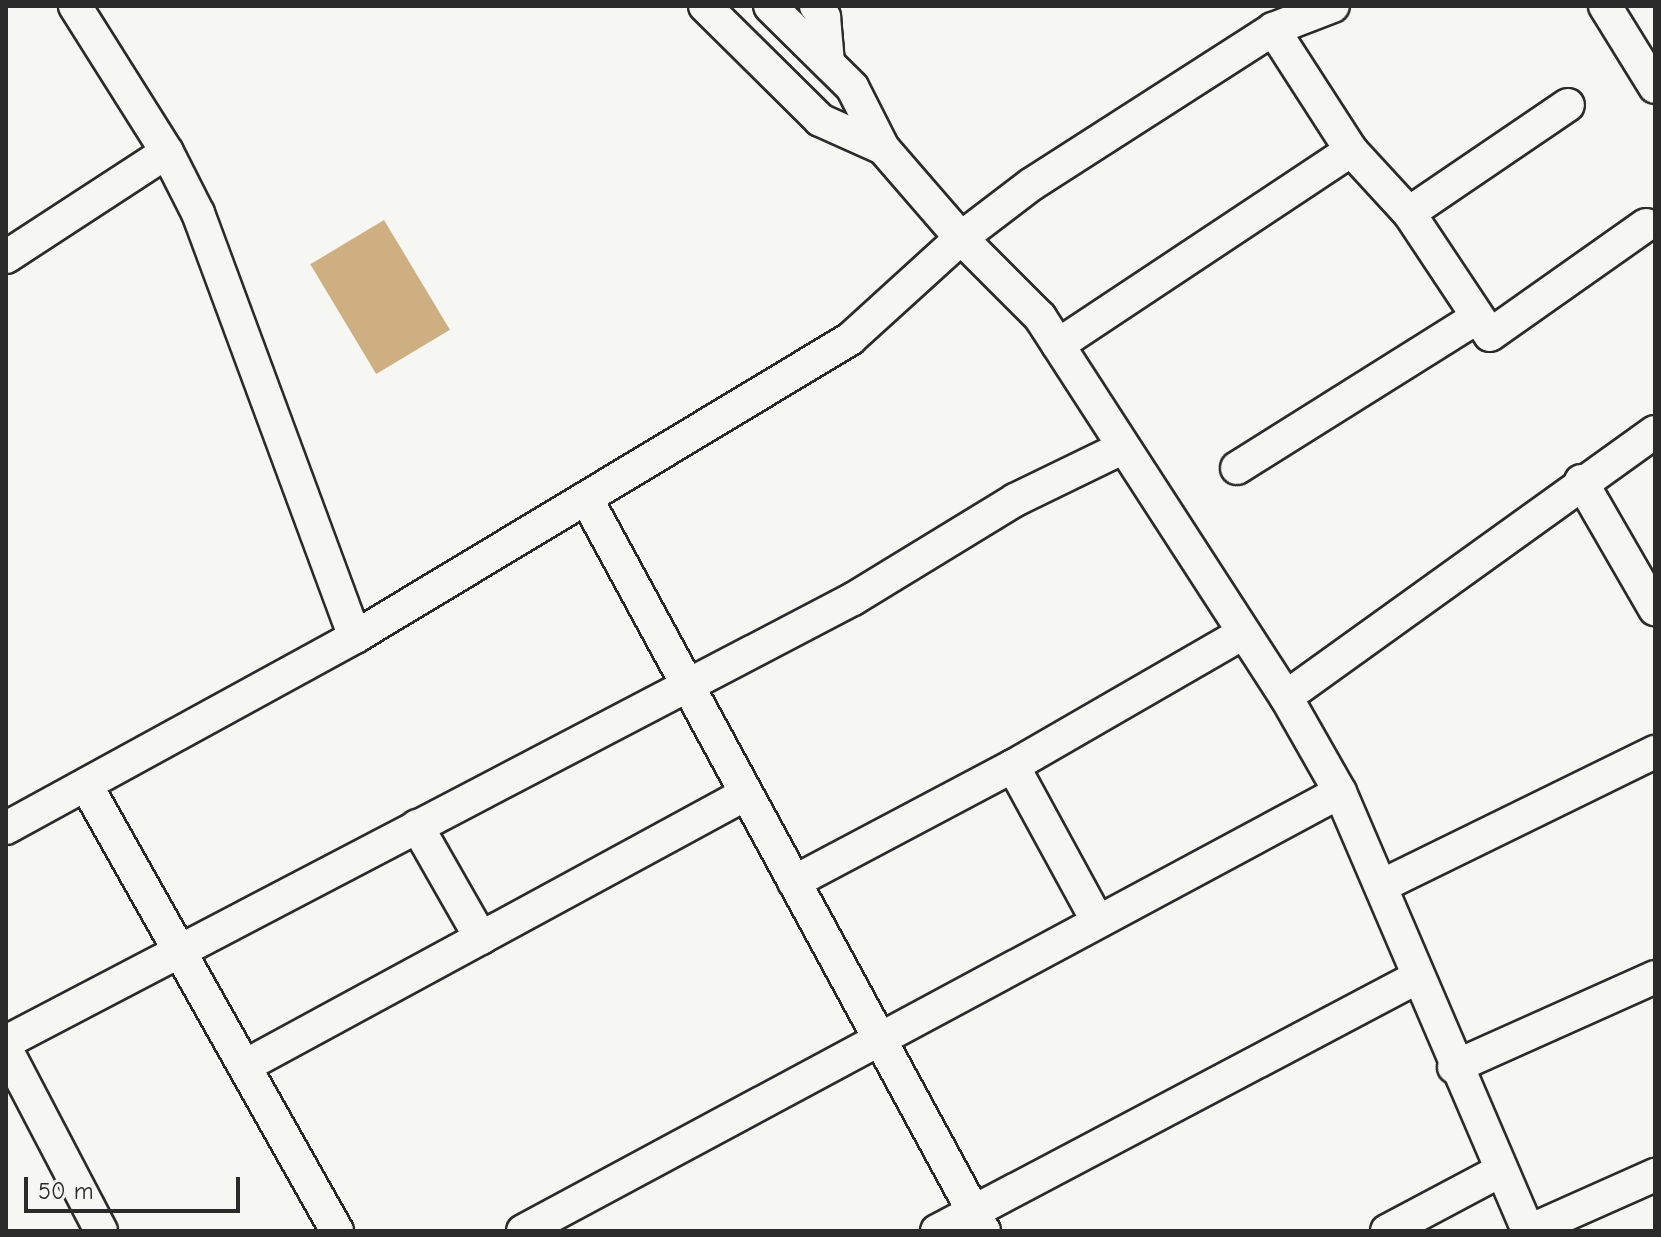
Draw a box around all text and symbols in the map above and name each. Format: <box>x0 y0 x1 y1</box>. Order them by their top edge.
scale bar <box>28 1161 244 1211</box>
text: 50 m <box>38 1177 94 1205</box>

